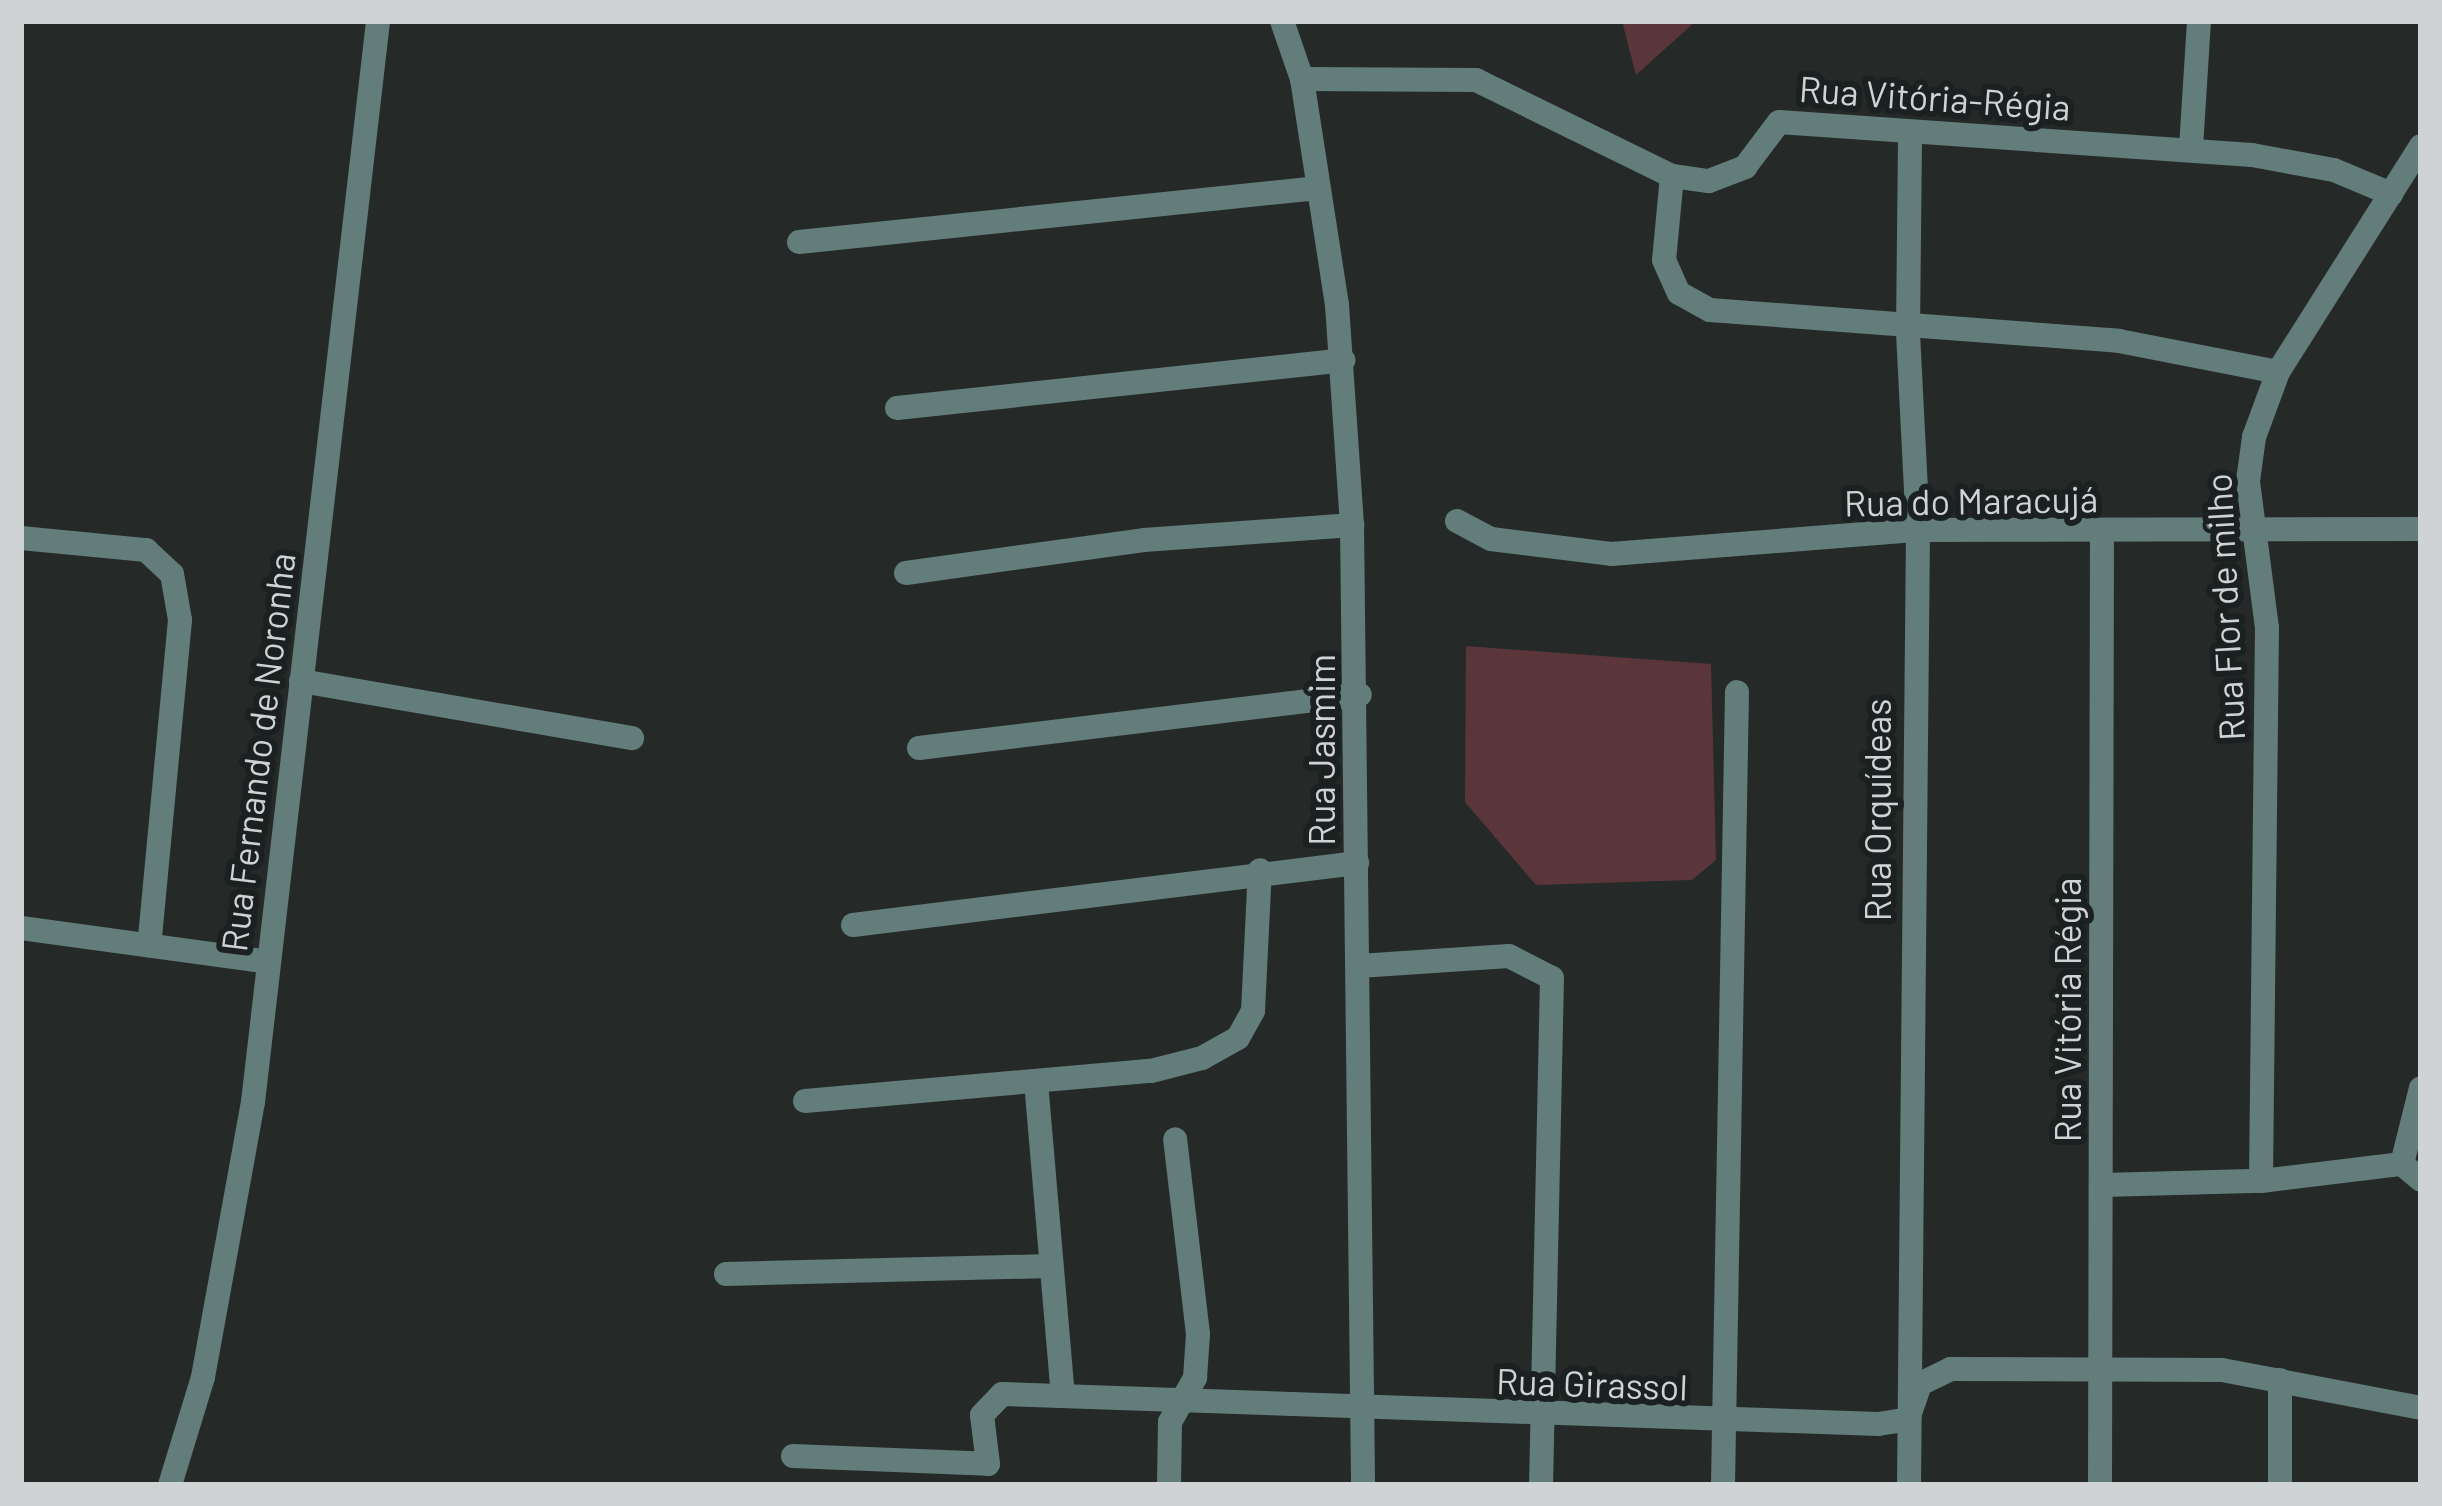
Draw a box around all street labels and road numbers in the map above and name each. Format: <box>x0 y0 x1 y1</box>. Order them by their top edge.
street label: Rua Vitória-Régia <box>1798 66 2072 128</box>
street label: Rua Flor de milho <box>2195 472 2253 742</box>
street label: Rua do Maracujá <box>1844 476 2098 524</box>
street label: Rua Fernando de Noronha <box>211 550 303 954</box>
street label: Rua Jasmim <box>1299 654 1343 846</box>
street label: Rua Orquídeas <box>1855 698 1899 922</box>
street label: Rua Vitória Régia <box>2045 878 2089 1142</box>
street label: Rua Girassol <box>1496 1358 1688 1408</box>

